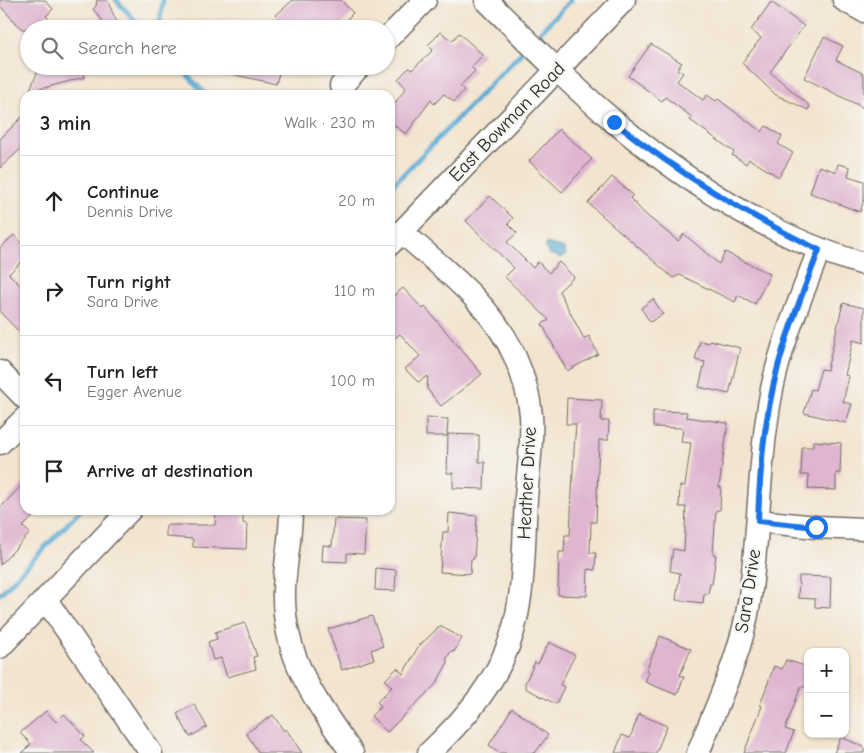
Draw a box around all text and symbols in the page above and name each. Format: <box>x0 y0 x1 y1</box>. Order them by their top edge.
search box <box>20 20 395 75</box>
icon: search <box>38 34 66 62</box>
text: Search here <box>78 37 177 59</box>
street label: East Bowman Road <box>444 58 570 186</box>
text: 3 min <box>40 111 91 135</box>
route end <box>603 111 626 134</box>
text: Walk · 230 m <box>284 114 375 132</box>
text: Continue <box>87 181 159 203</box>
icon: ahead <box>40 187 68 215</box>
text: 20 m <box>338 192 375 210</box>
text: Dennis Drive <box>87 203 173 221</box>
text: Turn right <box>87 271 171 293</box>
icon: right <box>40 277 68 305</box>
text: 110 m <box>334 282 375 300</box>
text: Sara Drive <box>87 293 158 311</box>
text: Turn left <box>87 361 158 383</box>
icon: left <box>40 367 68 395</box>
text: 100 m <box>331 372 375 390</box>
text: Egger Avenue <box>87 383 182 401</box>
street label: Heather Drive <box>513 426 541 540</box>
icon: arrive <box>40 457 68 485</box>
text: Arrive at destination <box>87 460 253 482</box>
route start <box>805 516 828 539</box>
street label: Sara Drive <box>731 548 765 634</box>
map controls <box>804 648 849 738</box>
button: + <box>804 648 849 693</box>
button: − <box>804 693 849 738</box>

